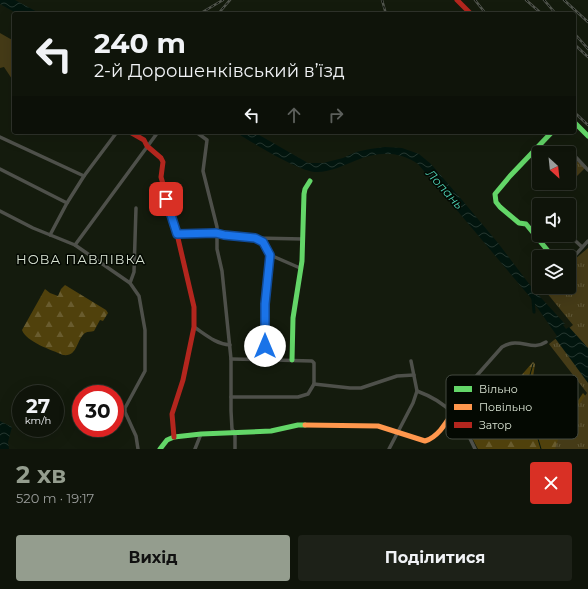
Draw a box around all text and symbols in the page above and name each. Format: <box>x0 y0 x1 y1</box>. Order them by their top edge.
text: 240 m <box>94 26 186 60</box>
icon: left <box>28 28 80 80</box>
text: 2-й Дорошенківський в’їзд <box>94 60 345 82</box>
icon: left <box>241 104 263 126</box>
icon: ahead <box>283 104 305 126</box>
icon: right <box>325 104 347 126</box>
north arrow <box>532 146 576 190</box>
map controls <box>532 146 576 294</box>
water label: Лопань <box>423 165 467 212</box>
pin <box>149 182 183 216</box>
icon: arrive <box>155 188 177 210</box>
button: sound <box>532 198 576 242</box>
button: layers <box>532 250 576 294</box>
district label: НОВА ПАВЛІВКА <box>16 251 146 267</box>
position arrow <box>244 325 286 367</box>
legend <box>446 375 578 439</box>
text: Вільно <box>479 382 518 396</box>
speed limit sign: 30 <box>72 385 124 437</box>
text: 27 <box>26 394 50 418</box>
text: Повільно <box>479 400 532 414</box>
text: km/h <box>25 414 51 427</box>
text: Затор <box>479 418 512 432</box>
text: 2 хв <box>16 460 66 489</box>
button: close <box>530 462 572 504</box>
text: 520 m · 19:17 <box>16 490 94 506</box>
button: Вихід <box>16 535 290 581</box>
button: Поділитися <box>298 535 572 581</box>

